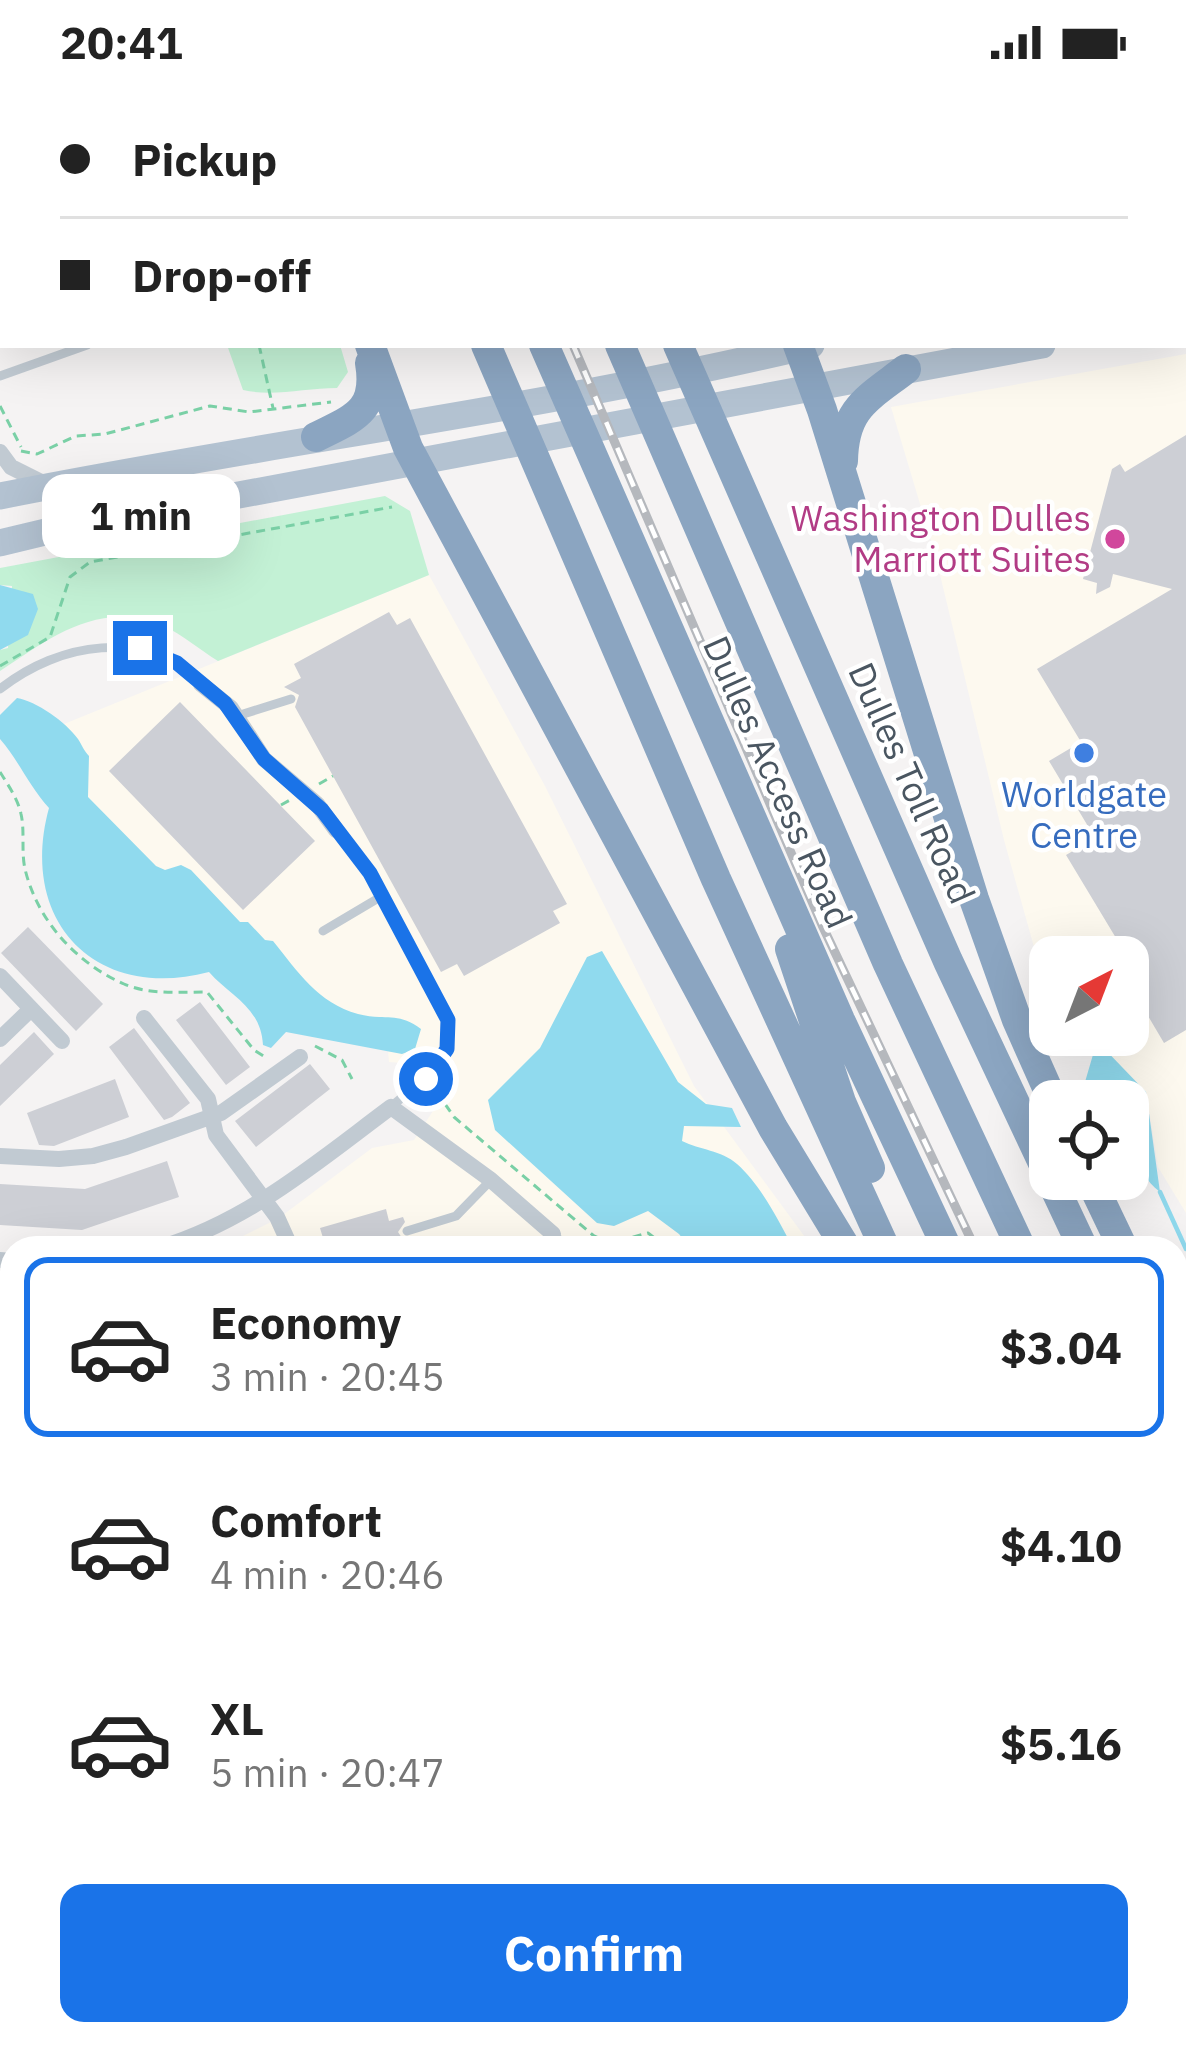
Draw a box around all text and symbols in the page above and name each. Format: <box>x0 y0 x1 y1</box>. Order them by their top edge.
text: 20:41 <box>60 13 183 71</box>
text: Pickup <box>132 130 277 188</box>
text: Drop-off <box>132 246 311 304</box>
callout: 1 min <box>41 474 239 558</box>
text: 1 min <box>90 490 192 541</box>
place label: Washington Dulles Marriott Suites <box>791 494 1091 582</box>
marker: Washington Dulles Marriott Suites <box>1102 526 1128 552</box>
route end <box>113 621 167 675</box>
street label: Dulles Access Road <box>693 629 864 935</box>
street label: Dulles Toll Road <box>838 655 987 911</box>
marker: Worldgate Centre <box>1071 740 1097 766</box>
place label: Worldgate Centre <box>1001 770 1167 858</box>
north arrow <box>1029 936 1149 1056</box>
map controls <box>1029 936 1149 1200</box>
route start <box>399 1052 453 1106</box>
button: locate <box>1029 1080 1149 1200</box>
icon: car <box>66 1293 174 1401</box>
text: Economy <box>210 1293 401 1351</box>
text: $3.04 <box>1000 1318 1122 1376</box>
text: 3 min · 20:45 <box>210 1351 445 1402</box>
icon: car <box>66 1491 174 1599</box>
text: Comfort <box>210 1491 382 1549</box>
text: $4.10 <box>1000 1516 1122 1574</box>
text: 4 min · 20:46 <box>210 1549 445 1600</box>
icon: car <box>66 1689 174 1797</box>
text: XL <box>210 1689 264 1747</box>
text: $5.16 <box>1000 1714 1122 1772</box>
text: 5 min · 20:47 <box>210 1747 445 1798</box>
button: Confirm <box>60 1884 1128 2022</box>

